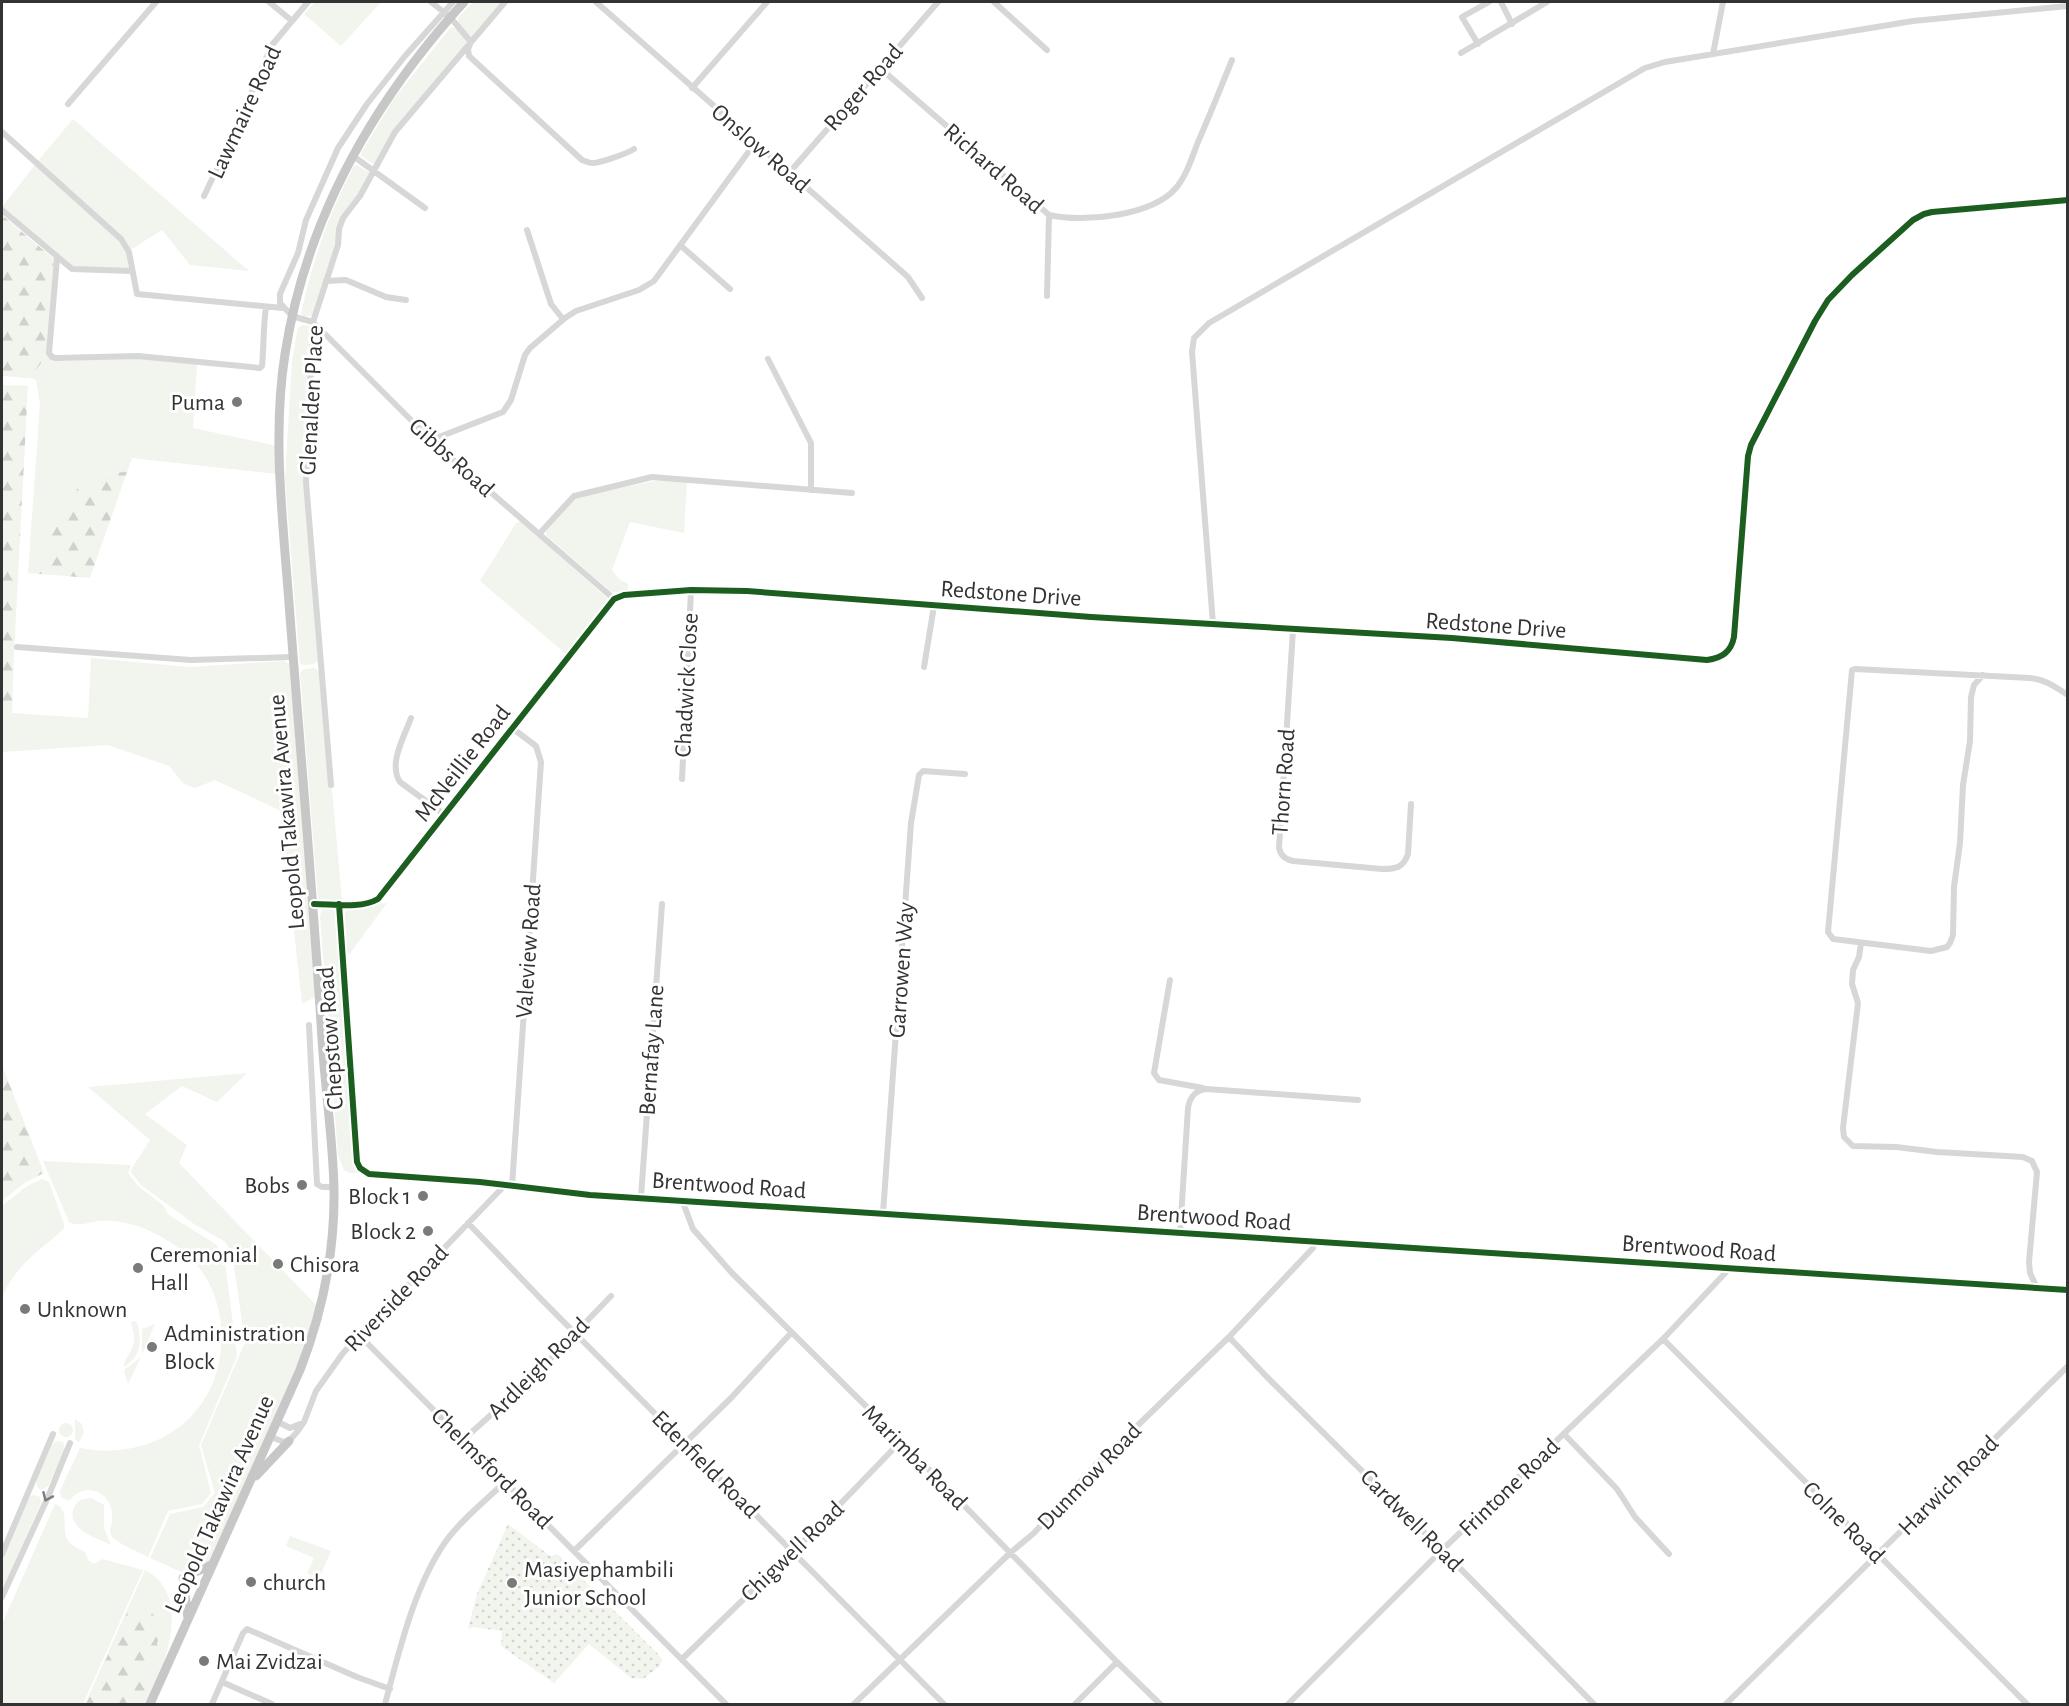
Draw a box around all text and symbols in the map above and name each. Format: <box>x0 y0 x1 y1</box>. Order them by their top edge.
street label: Roger Road <box>820 40 908 136</box>
street label: Lawmaire Road <box>204 42 286 183</box>
street label: Onslow Road <box>707 100 814 198</box>
street label: Richard Road <box>939 119 1048 218</box>
street label: Glenalden Place <box>296 324 328 476</box>
place label: Puma <box>171 391 225 415</box>
marker: Puma <box>230 395 244 409</box>
street label: Gibbs Road <box>404 414 499 502</box>
street label: Redstone Drive <box>940 577 1082 611</box>
street label: Redstone Drive <box>1425 609 1567 643</box>
street label: Chadwick Close <box>671 612 703 758</box>
street label: Leopold Takawira Avenue <box>265 693 309 930</box>
street label: McNeillie Road <box>410 701 515 826</box>
street label: Thorn Road <box>1268 728 1300 836</box>
street label: Valeview Road <box>512 883 546 1019</box>
street label: Garrowen Way <box>885 901 919 1039</box>
street label: Chepstow Road <box>314 965 348 1110</box>
street label: Bernafay Lane <box>635 984 669 1116</box>
street label: Brentwood Road <box>651 1169 807 1203</box>
place label: Bobs <box>244 1174 290 1198</box>
marker: Bobs <box>295 1178 309 1192</box>
place label: Block 1 <box>348 1185 411 1209</box>
marker: Block 1 <box>416 1189 430 1203</box>
street label: Brentwood Road <box>1136 1201 1292 1235</box>
place label: Block 2 <box>350 1220 416 1244</box>
marker: Block 2 <box>421 1224 435 1238</box>
street label: Brentwood Road <box>1621 1232 1777 1266</box>
street label: Riverside Road <box>340 1241 453 1357</box>
place label: Ceremonial Hall <box>150 1243 258 1295</box>
place label: Chisora <box>290 1253 360 1277</box>
marker: Chisora <box>271 1257 285 1271</box>
marker: Ceremonial Hall <box>131 1261 145 1275</box>
place label: Unknown <box>37 1298 127 1322</box>
marker: Unknown <box>18 1302 32 1316</box>
street label: Ardleigh Road <box>483 1313 594 1424</box>
place label: Administration Block <box>164 1322 306 1374</box>
marker: Administration Block <box>145 1340 159 1354</box>
street label: Leopold Takawira Avenue <box>161 1392 279 1617</box>
street label: Marimba Road <box>857 1401 971 1515</box>
street label: Chelmsford Road <box>426 1404 556 1534</box>
street label: Edenfield Road <box>647 1406 764 1523</box>
street label: Dunmow Road <box>1033 1419 1146 1535</box>
street label: Harwich Road <box>1894 1431 2003 1540</box>
street label: Frintone Road <box>1455 1434 1565 1541</box>
street label: Cardwell Road <box>1355 1465 1467 1577</box>
street label: Colne Road <box>1798 1477 1889 1568</box>
one-way arrow <box>42 1491 54 1502</box>
street label: Chigwell Road <box>737 1497 849 1607</box>
place label: Masiyephambili Junior School <box>524 1558 674 1610</box>
place label: church <box>263 1571 326 1595</box>
marker: church <box>244 1575 258 1589</box>
marker: Masiyephambili Junior School <box>505 1576 519 1590</box>
place label: Mai Zvidzai <box>216 1650 323 1674</box>
marker: Mai Zvidzai <box>197 1654 211 1668</box>

